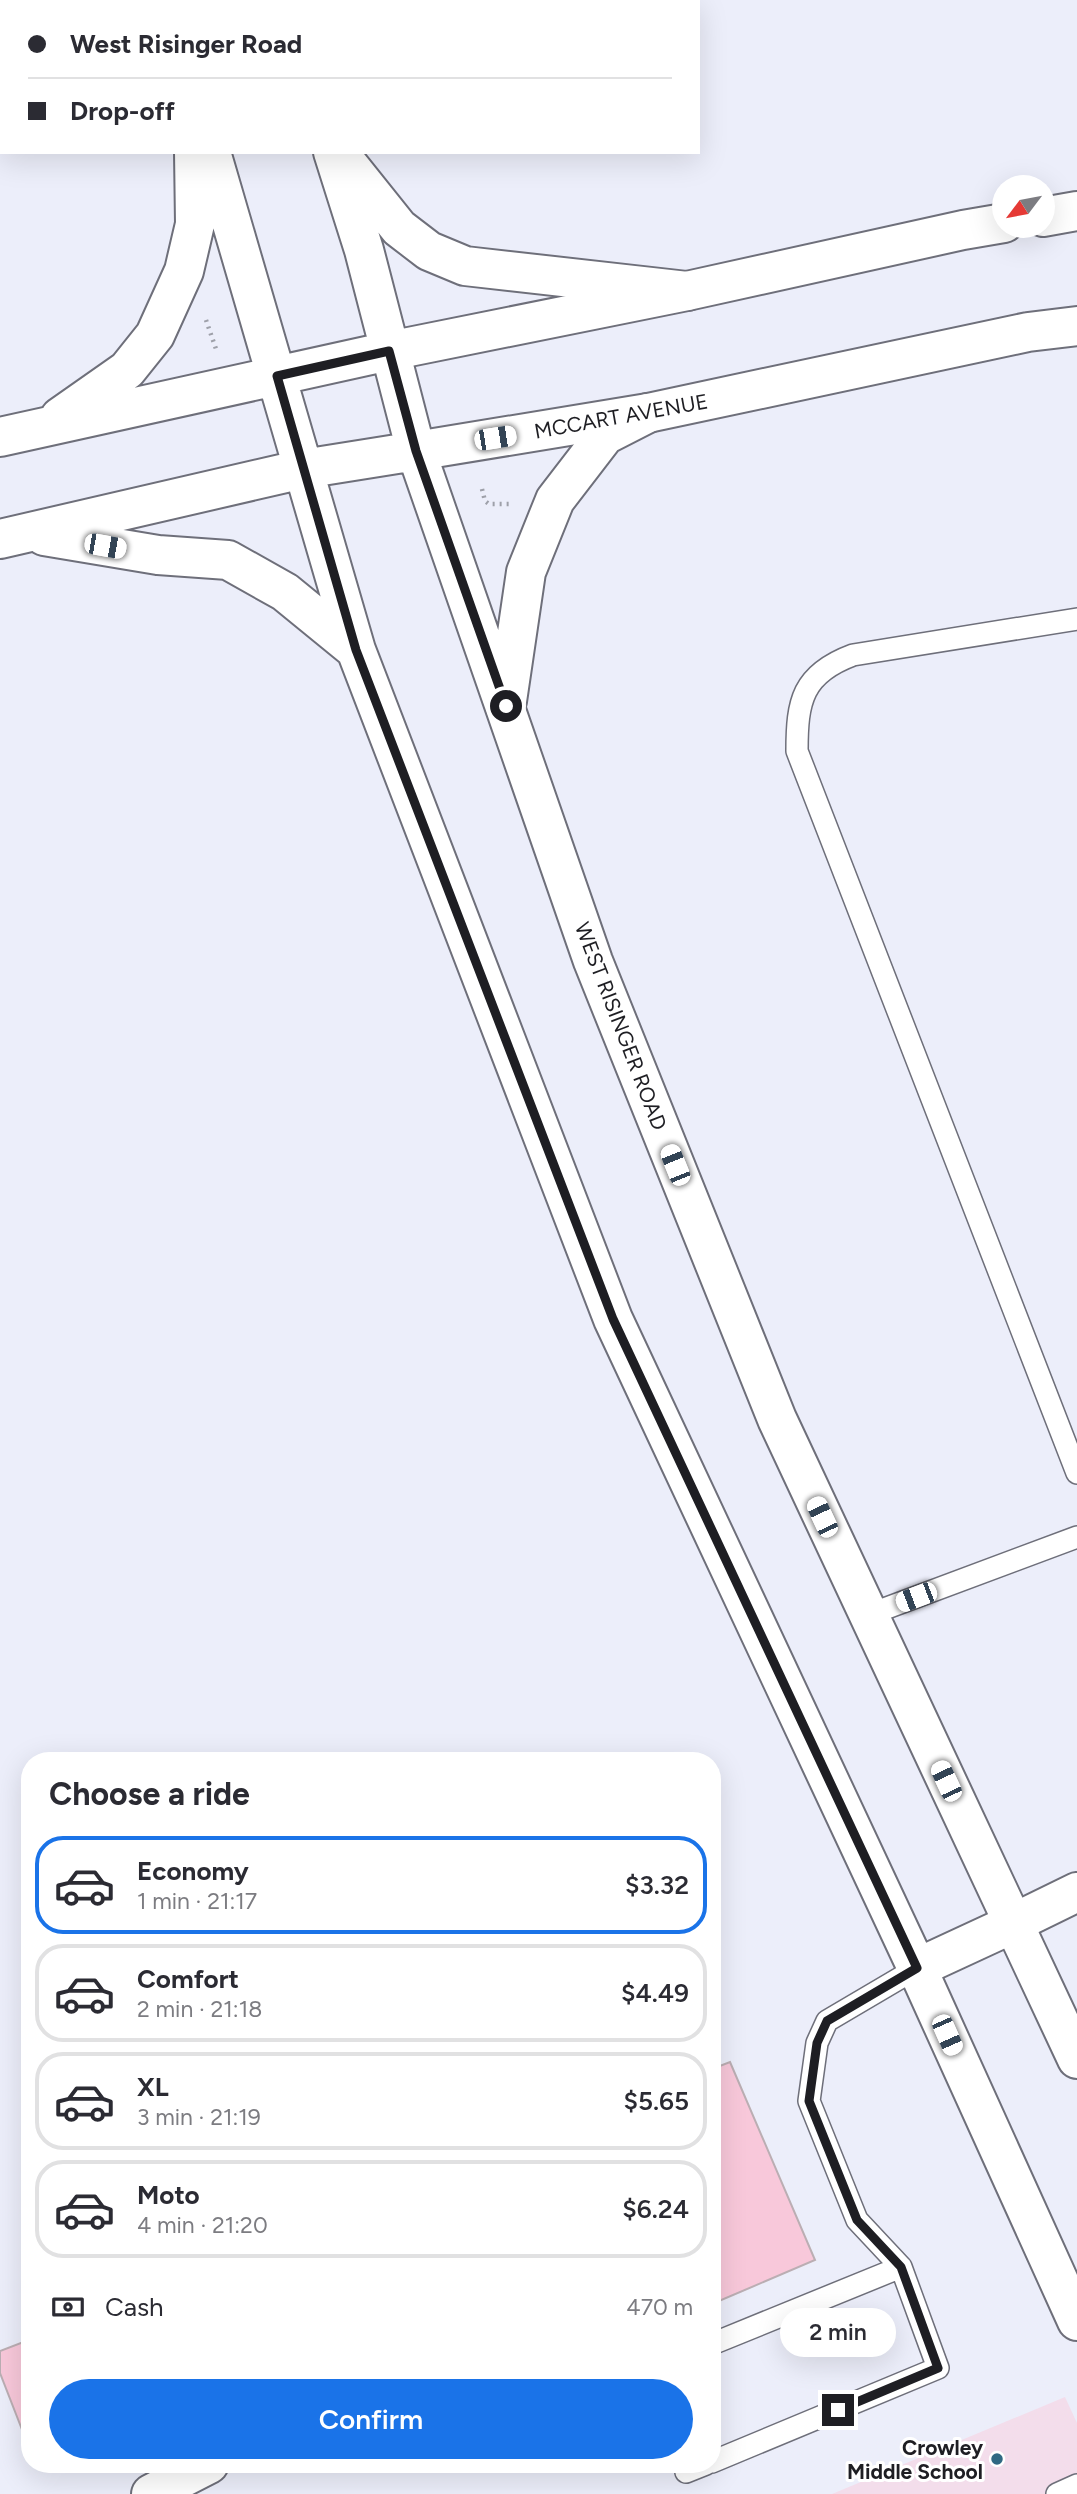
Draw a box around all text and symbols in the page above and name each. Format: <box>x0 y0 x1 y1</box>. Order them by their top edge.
text: West Risinger Road <box>70 28 302 60</box>
text: Drop-off <box>70 95 175 127</box>
north arrow <box>992 175 1055 238</box>
map controls <box>992 175 1055 238</box>
street label: MCCART AVENUE <box>532 388 710 444</box>
car <box>473 424 518 452</box>
car <box>83 532 128 560</box>
route start <box>490 690 522 722</box>
street label: WEST RISINGER ROAD <box>570 918 672 1134</box>
car <box>658 1142 693 1188</box>
car <box>804 1494 841 1540</box>
car <box>893 1580 940 1614</box>
car <box>928 1758 965 1804</box>
text: Choose a ride <box>49 1775 250 1813</box>
icon: car <box>53 1854 116 1917</box>
text: Economy <box>137 1855 249 1887</box>
text: $3.32 <box>625 1869 689 1901</box>
text: 1 min · 21:17 <box>137 1887 257 1915</box>
icon: car <box>53 1962 116 2025</box>
text: Comfort <box>137 1963 239 1995</box>
text: $4.49 <box>621 1977 689 2009</box>
text: 2 min · 21:18 <box>137 1995 262 2023</box>
car <box>929 2012 966 2058</box>
icon: car <box>53 2070 116 2133</box>
text: XL <box>137 2071 169 2103</box>
text: $5.65 <box>623 2085 689 2117</box>
text: 3 min · 21:19 <box>137 2103 261 2131</box>
icon: car <box>53 2178 116 2241</box>
text: Moto <box>137 2179 200 2211</box>
text: $6.24 <box>622 2193 689 2225</box>
text: 4 min · 21:20 <box>137 2211 268 2239</box>
icon: cash <box>49 2288 87 2326</box>
text: Cash <box>105 2291 164 2323</box>
text: 470 m <box>626 2293 693 2321</box>
callout: 2 min <box>780 2308 896 2358</box>
text: 2 min <box>809 2318 867 2346</box>
button: Confirm <box>49 2379 693 2459</box>
route end <box>822 2394 854 2426</box>
place label: Crowley Middle School <box>847 2435 984 2484</box>
marker: Crowley Middle School <box>989 2451 1005 2467</box>

